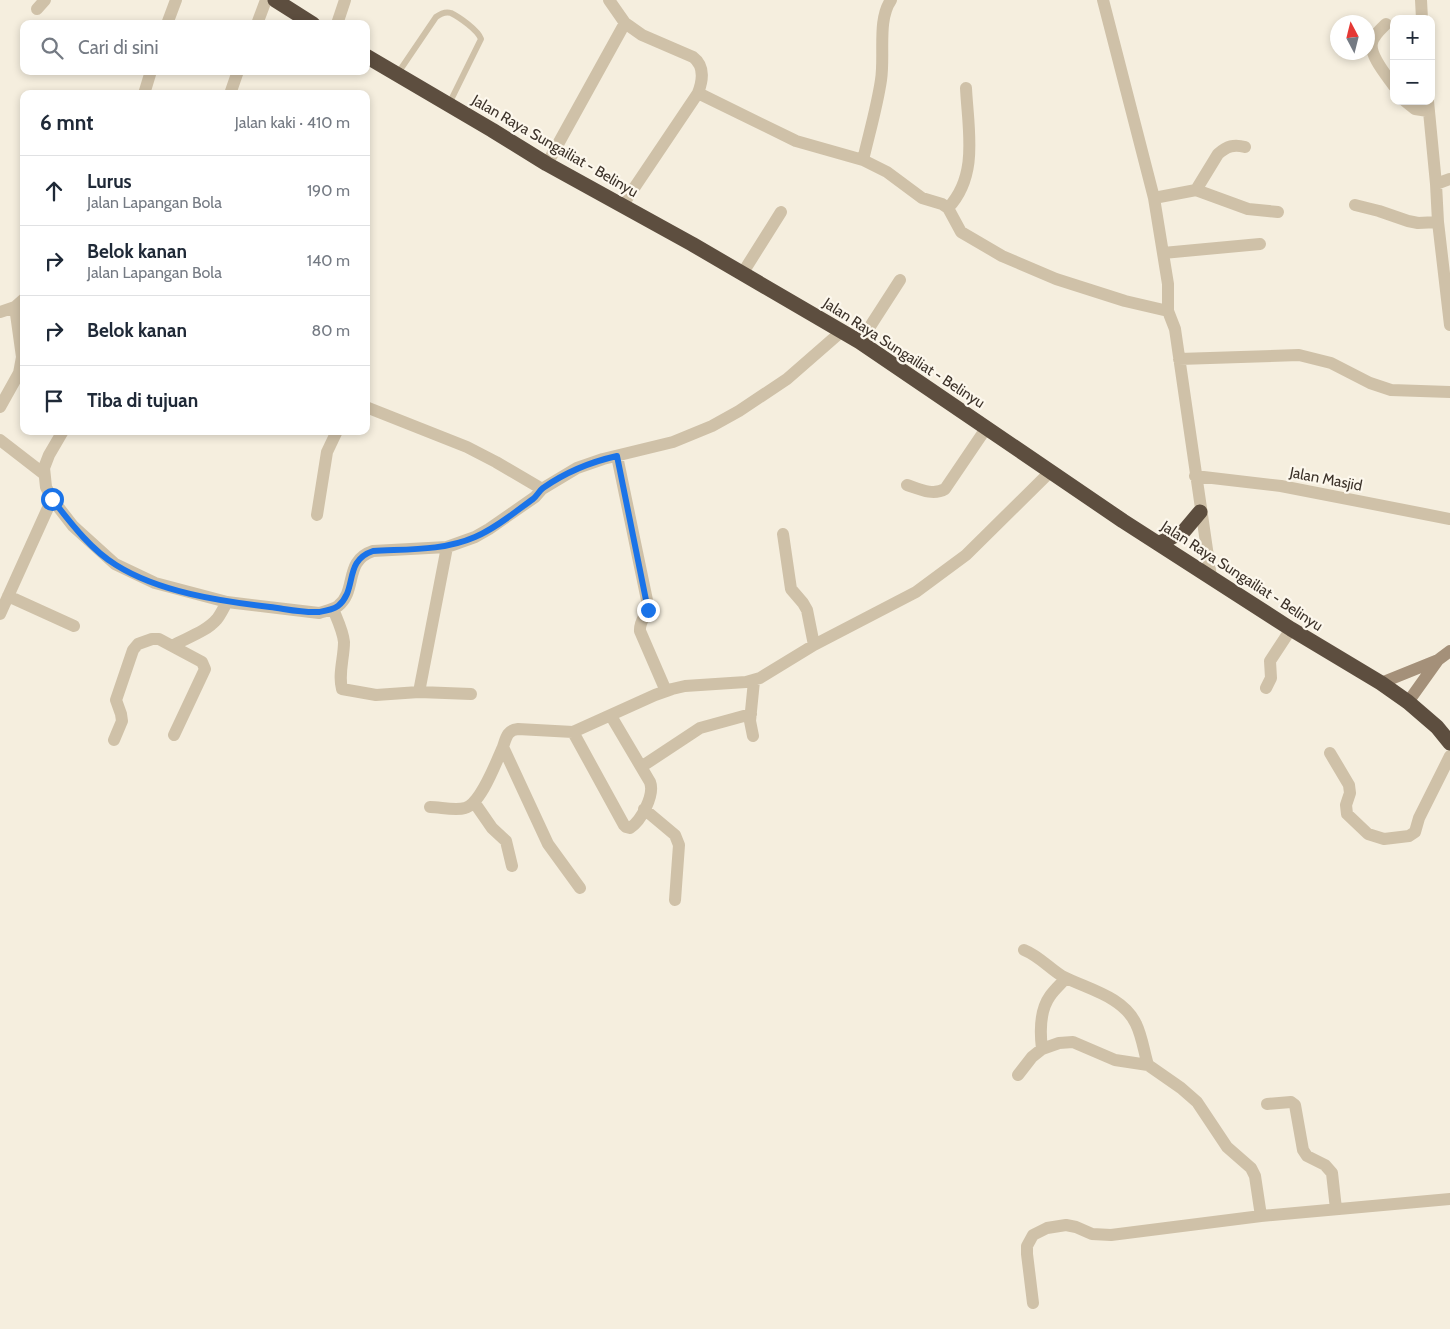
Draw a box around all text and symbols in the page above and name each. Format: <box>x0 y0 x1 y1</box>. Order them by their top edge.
north arrow <box>1330 15 1375 60</box>
map controls <box>1390 15 1435 105</box>
button: + <box>1390 15 1435 60</box>
search box <box>20 20 370 75</box>
icon: search <box>38 34 66 62</box>
text: Cari di sini <box>78 36 159 59</box>
button: − <box>1390 60 1435 105</box>
street label: Jalan Raya Sungailiat - Belinyu <box>468 90 641 201</box>
text: 6 mnt <box>40 110 93 135</box>
text: Jalan kaki · 410 m <box>235 113 350 132</box>
text: Lurus <box>87 170 132 193</box>
icon: ahead <box>40 177 68 205</box>
text: 190 m <box>307 181 350 200</box>
text: Jalan Lapangan Bola <box>87 193 222 212</box>
text: Belok kanan <box>87 240 187 263</box>
icon: right <box>40 247 68 275</box>
text: 140 m <box>307 251 350 270</box>
text: Jalan Lapangan Bola <box>87 263 222 282</box>
street label: Jalan Raya Sungailiat - Belinyu <box>819 293 988 412</box>
icon: right <box>40 317 68 345</box>
text: Belok kanan <box>87 319 187 342</box>
text: 80 m <box>312 321 350 340</box>
icon: arrive <box>40 387 68 415</box>
text: Tiba di tujuan <box>87 389 198 412</box>
street label: Jalan Masjid <box>1287 463 1364 495</box>
route start <box>41 488 64 511</box>
street label: Jalan Raya Sungailiat - Belinyu <box>1157 516 1326 635</box>
route end <box>637 599 660 622</box>

